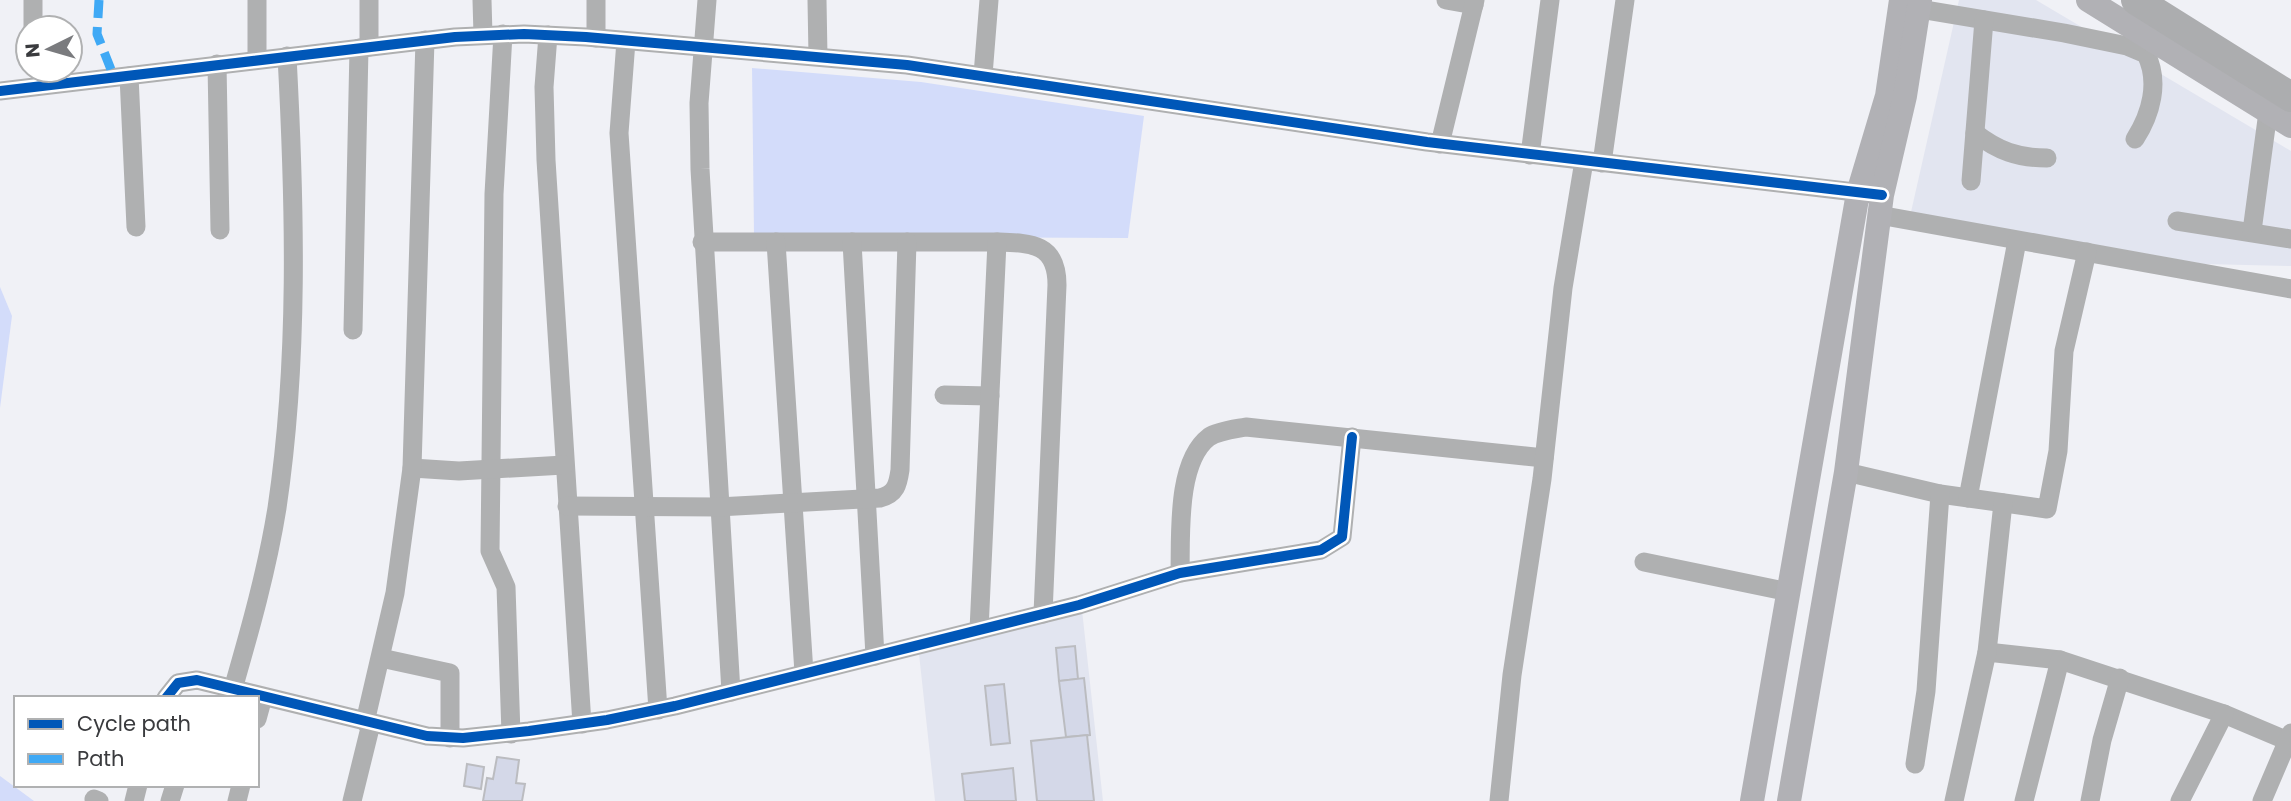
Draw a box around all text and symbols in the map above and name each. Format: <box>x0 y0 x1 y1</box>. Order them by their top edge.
north arrow <box>14 14 84 84</box>
text: N <box>18 42 47 59</box>
legend <box>14 696 259 787</box>
text: Cycle path <box>77 709 191 738</box>
text: Path <box>77 744 124 773</box>

